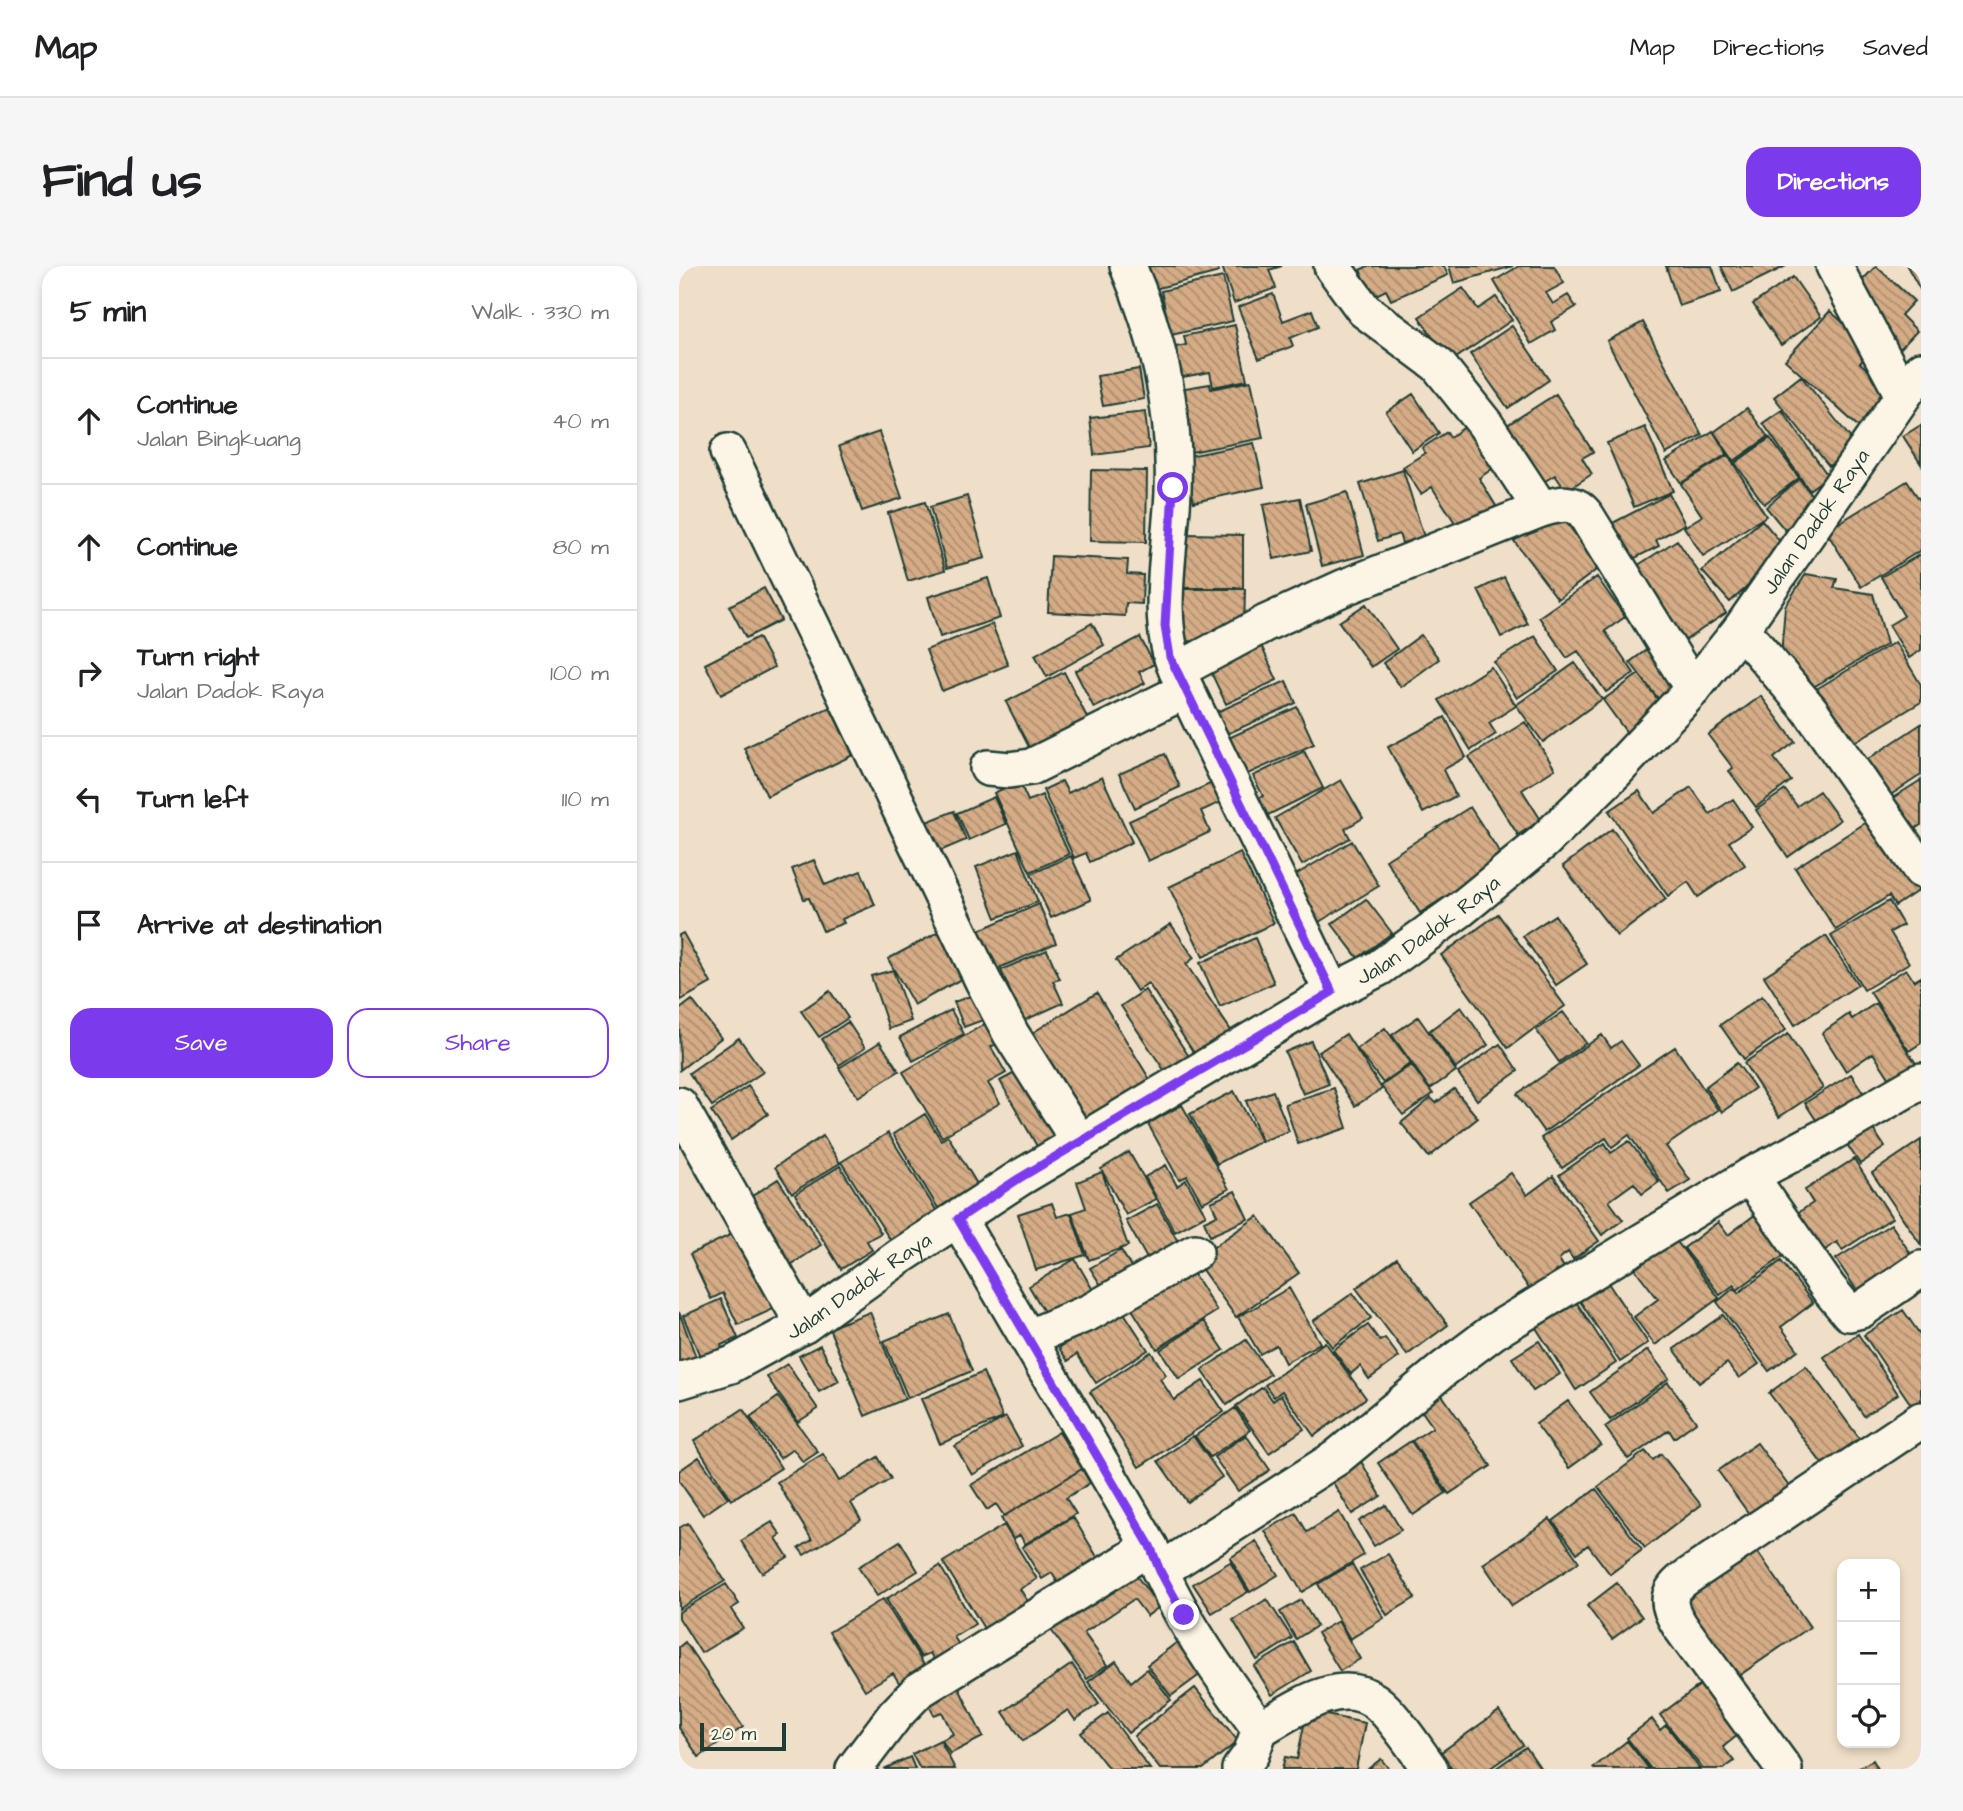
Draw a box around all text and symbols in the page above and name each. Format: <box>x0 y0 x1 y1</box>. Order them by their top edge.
text: Map <box>35 25 97 71</box>
text: Map <box>1630 31 1675 65</box>
text: Directions <box>1713 31 1825 65</box>
text: Saved <box>1863 31 1928 65</box>
button: Directions <box>1746 147 1921 217</box>
text: Find us <box>42 148 202 216</box>
text: 5 min <box>70 291 146 333</box>
text: Walk · 330 m <box>471 296 609 328</box>
text: Continue <box>137 387 238 423</box>
icon: ahead <box>70 402 108 440</box>
text: 40 m <box>552 405 609 437</box>
text: Jalan Bingkuang <box>137 423 301 455</box>
street label: Jalan Dadok Raya <box>1755 443 1877 600</box>
route start <box>1157 472 1188 503</box>
icon: ahead <box>70 528 108 566</box>
text: Continue <box>137 529 238 565</box>
text: 80 m <box>552 531 609 563</box>
text: Turn right <box>137 639 259 675</box>
icon: right <box>70 654 108 692</box>
text: 100 m <box>550 657 609 689</box>
text: Jalan Dadok Raya <box>137 675 324 707</box>
icon: left <box>70 780 108 818</box>
text: Turn left <box>137 781 248 817</box>
text: 110 m <box>561 783 609 815</box>
street label: Jalan Dadok Raya <box>1352 869 1507 992</box>
icon: arrive <box>70 906 108 944</box>
text: Arrive at destination <box>137 907 382 943</box>
button: Save <box>70 1008 333 1078</box>
button: Share <box>347 1008 609 1078</box>
street label: Jalan Dadok Raya <box>781 1225 938 1347</box>
map controls <box>1837 1559 1900 1748</box>
button: + <box>1837 1559 1900 1622</box>
route end <box>1168 1599 1199 1630</box>
button: − <box>1837 1622 1900 1685</box>
button: locate <box>1837 1685 1900 1748</box>
scale bar <box>700 1720 786 1752</box>
text: 20 m <box>711 1721 756 1748</box>

